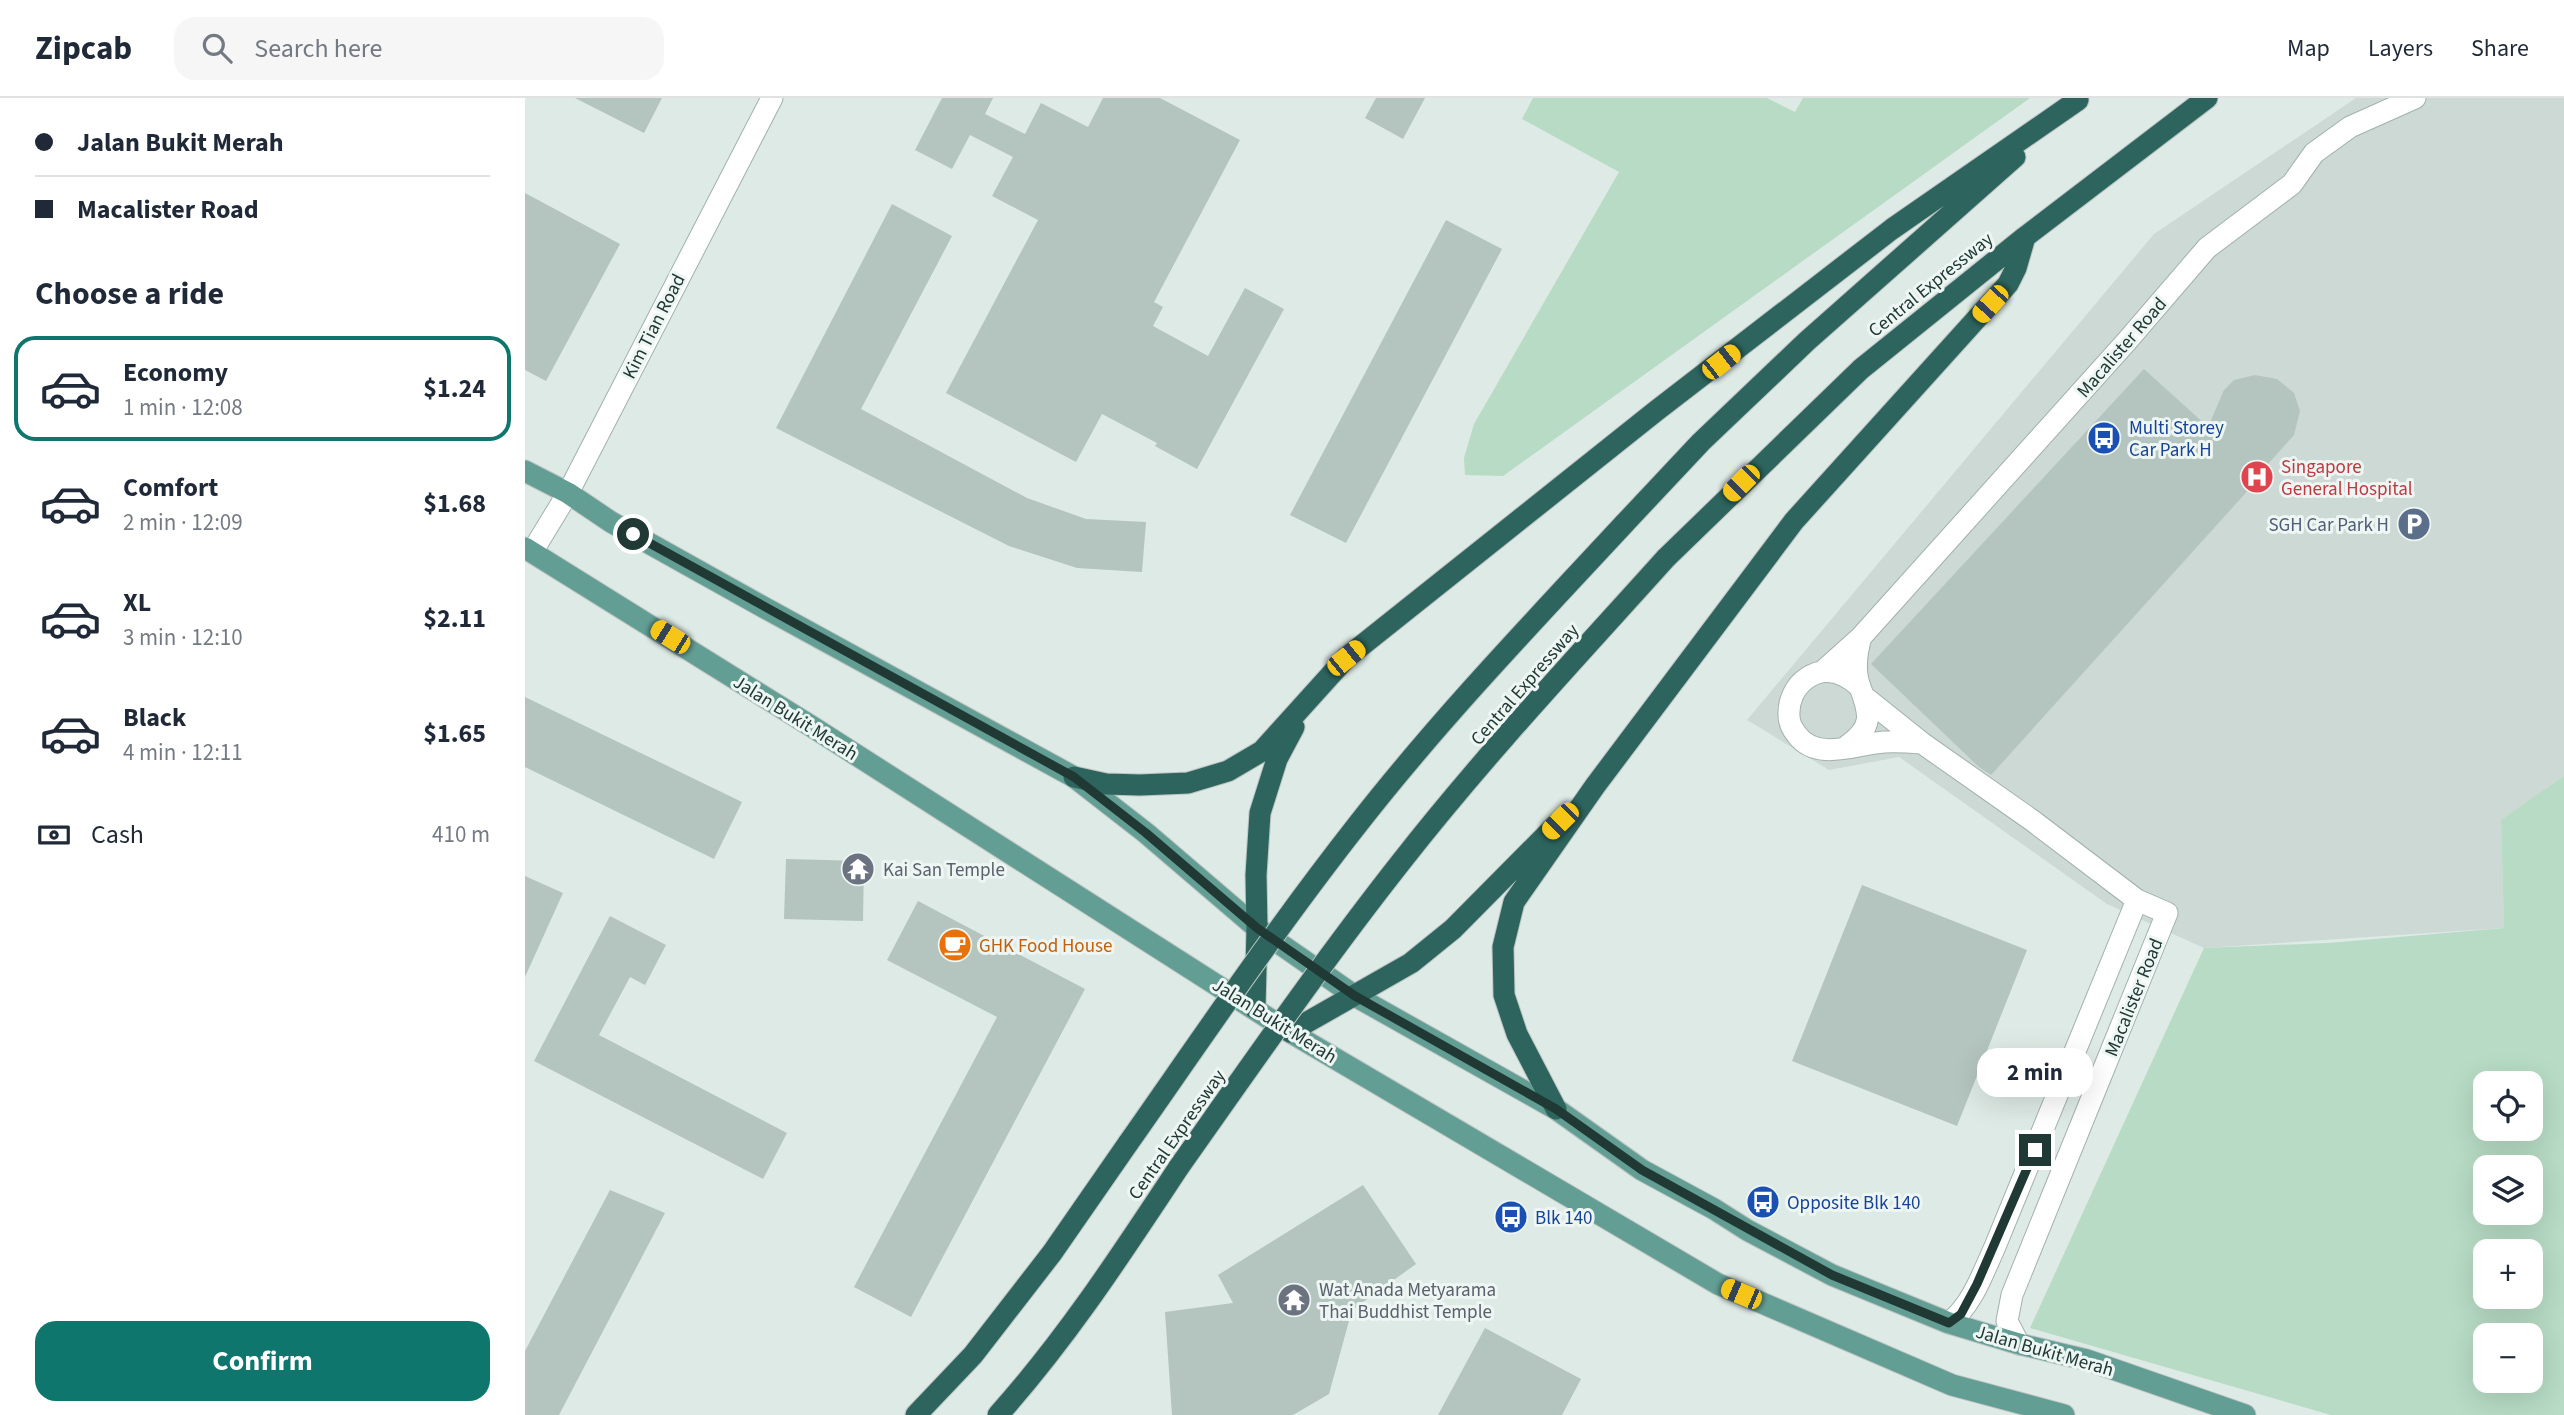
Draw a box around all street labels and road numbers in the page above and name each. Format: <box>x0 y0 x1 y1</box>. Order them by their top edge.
street label: Central Expressway <box>1863 226 1999 344</box>
street label: Kim Tian Road <box>616 269 692 384</box>
street label: Macalister Road <box>2071 292 2173 404</box>
street label: Central Expressway <box>1465 618 1586 752</box>
street label: Jalan Bukit Merah <box>728 669 863 767</box>
street label: Macalister Road <box>2098 934 2170 1061</box>
street label: Jalan Bukit Merah <box>1207 972 1342 1070</box>
street label: Central Expressway <box>1122 1064 1232 1206</box>
street label: Jalan Bukit Merah <box>1972 1319 2117 1384</box>

